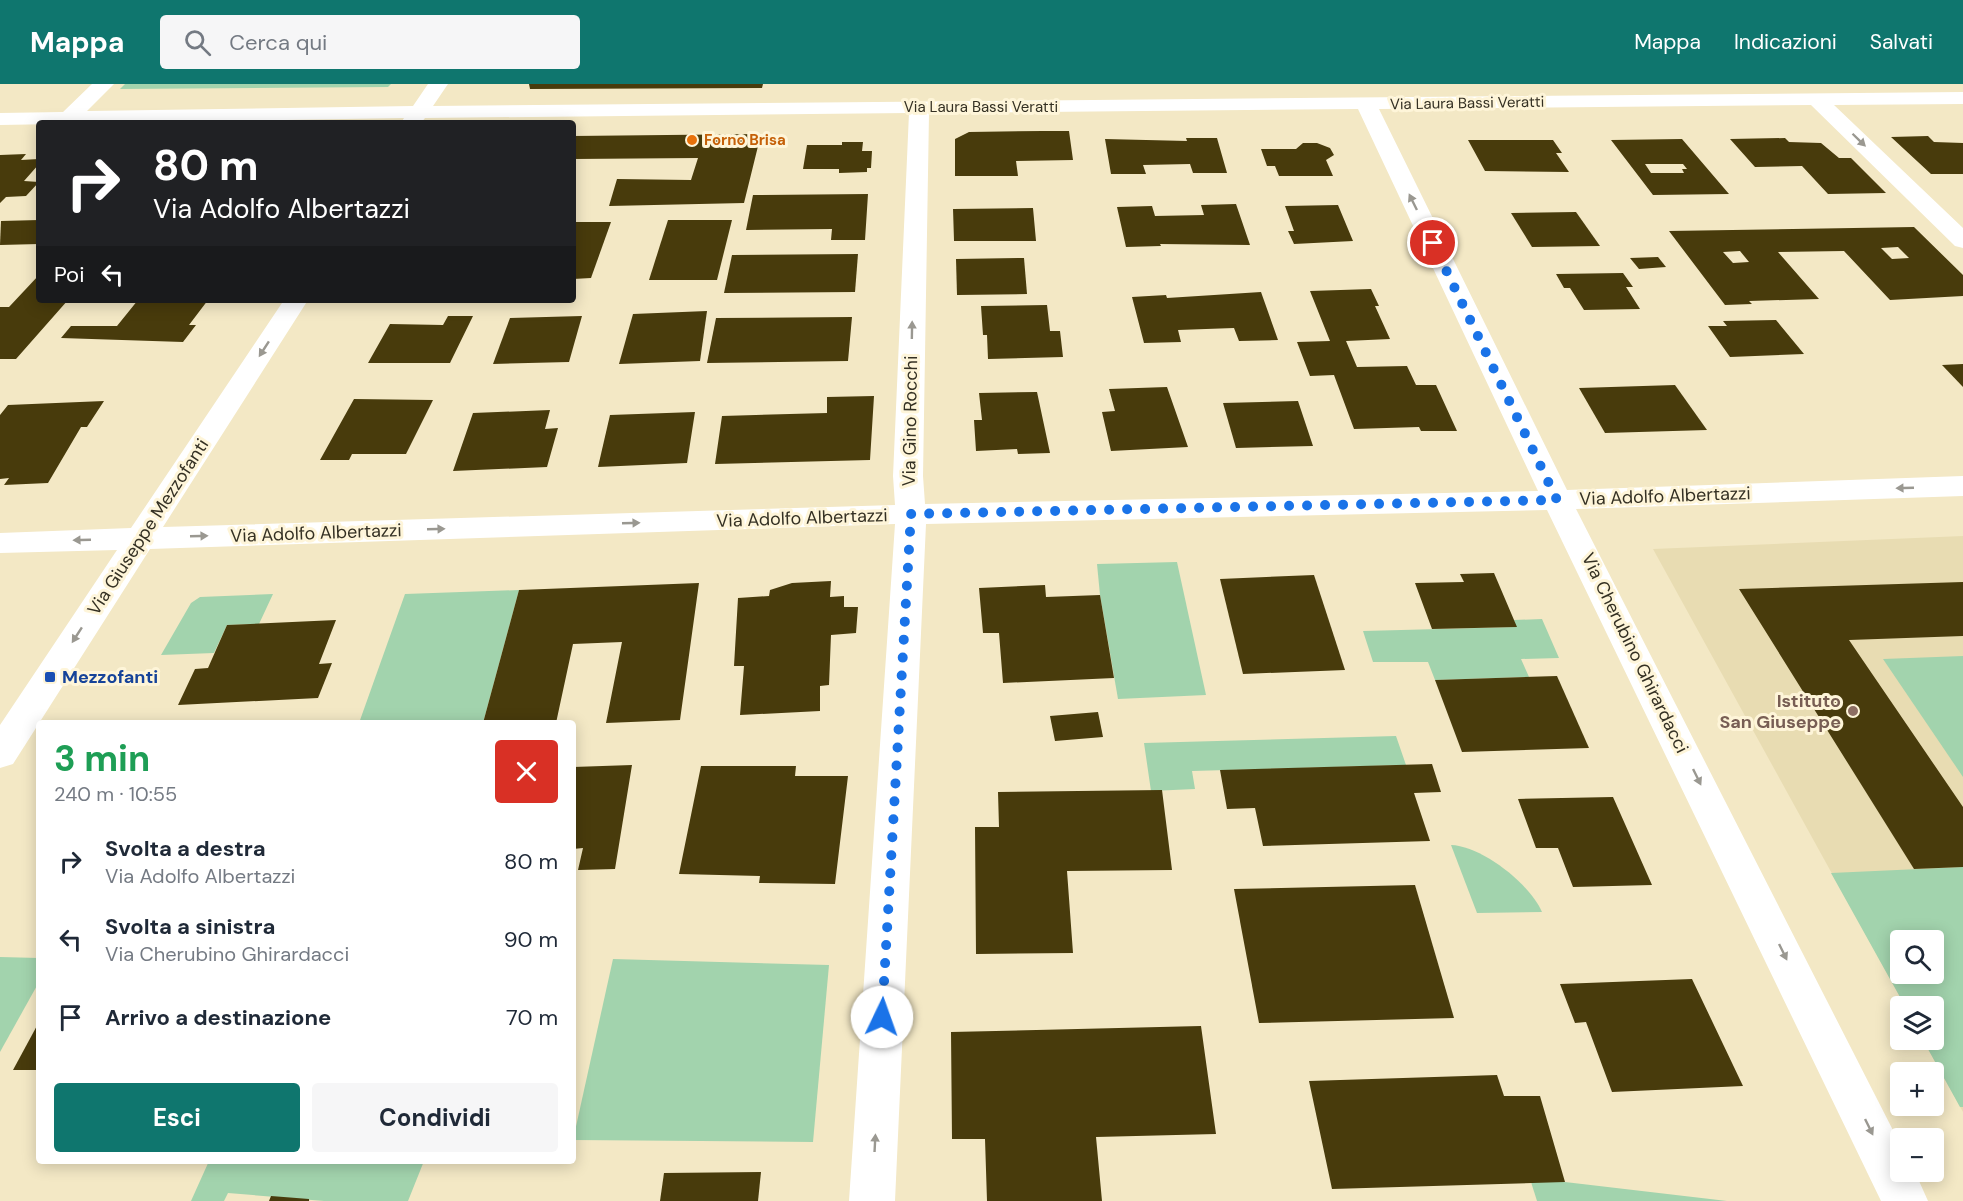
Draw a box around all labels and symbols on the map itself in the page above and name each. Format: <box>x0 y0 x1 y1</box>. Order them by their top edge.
street label: Via Laura Bassi Veratti <box>1390 92 1544 114</box>
street label: Via Laura Bassi Veratti <box>904 97 1058 117</box>
place label: Forno Brisa <box>704 130 786 150</box>
marker: Forno Brisa <box>685 133 699 147</box>
one-way arrow <box>1852 133 1866 147</box>
one-way arrow <box>1408 193 1417 210</box>
pin <box>1407 217 1458 268</box>
one-way arrow <box>907 321 916 340</box>
one-way arrow <box>259 341 270 357</box>
street label: Via Gino Rocchi <box>897 355 923 487</box>
street label: Via Giuseppe Mezzofanti <box>82 434 214 620</box>
street label: Via Adolfo Albertazzi <box>1579 481 1751 511</box>
one-way arrow <box>1895 484 1914 493</box>
street label: Via Adolfo Albertazzi <box>716 503 888 533</box>
street label: Via Adolfo Albertazzi <box>230 518 402 548</box>
one-way arrow <box>621 518 640 528</box>
one-way arrow <box>427 524 446 534</box>
one-way arrow <box>190 531 209 541</box>
one-way arrow <box>73 535 92 544</box>
street label: Via Cherubino Ghirardacci <box>1576 549 1694 757</box>
one-way arrow <box>71 627 83 643</box>
place label: Mezzofanti <box>62 665 158 689</box>
marker: Mezzofanti <box>43 670 57 684</box>
place label: Istituto San Giuseppe <box>1719 689 1841 734</box>
marker: Istituto San Giuseppe <box>1846 704 1860 718</box>
one-way arrow <box>1692 769 1701 786</box>
one-way arrow <box>1778 943 1788 961</box>
position arrow <box>850 985 914 1049</box>
one-way arrow <box>1864 1119 1874 1136</box>
one-way arrow <box>871 1133 880 1152</box>

